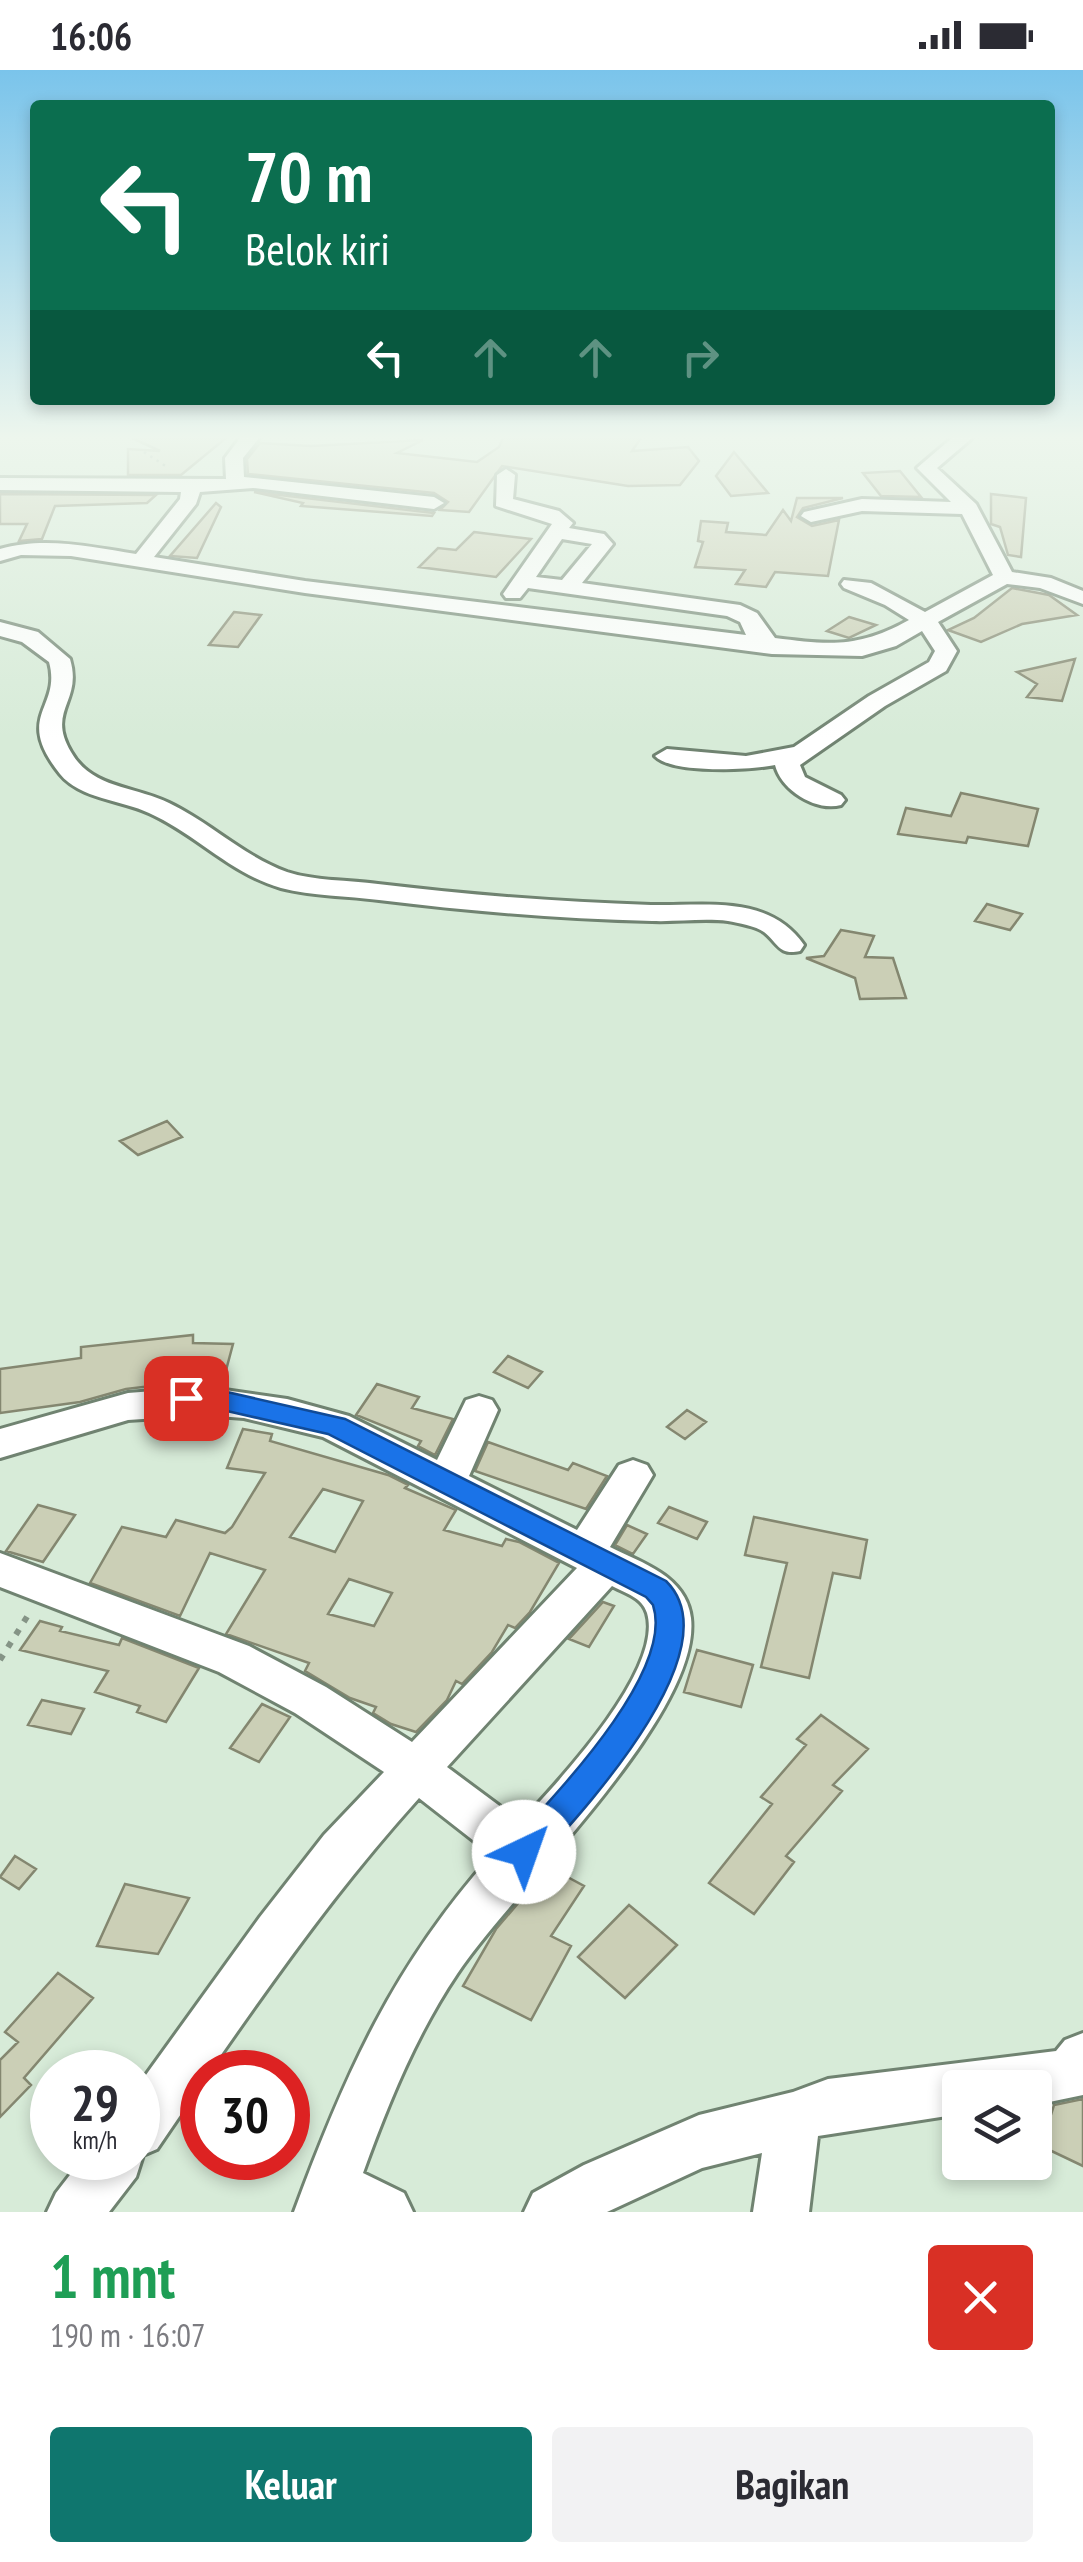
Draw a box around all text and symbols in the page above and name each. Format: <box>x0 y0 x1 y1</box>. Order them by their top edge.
text: 16:06 <box>50 11 132 60</box>
text: 70 m <box>245 131 373 221</box>
icon: left <box>80 140 210 270</box>
text: Belok kiri <box>245 219 390 277</box>
icon: left <box>358 330 413 385</box>
icon: ahead <box>463 330 518 385</box>
icon: ahead <box>568 330 623 385</box>
icon: right <box>673 330 728 385</box>
pin <box>144 1356 229 1441</box>
icon: arrive <box>159 1371 214 1426</box>
position arrow <box>472 1800 576 1904</box>
speed limit sign: 30 <box>180 2050 310 2180</box>
text: 29 <box>71 2070 119 2135</box>
map controls <box>942 2070 1052 2180</box>
button: layers <box>942 2070 1052 2180</box>
text: km/h <box>73 2124 117 2156</box>
text: 1 mnt <box>50 2237 175 2315</box>
button: close <box>928 2245 1033 2350</box>
text: 190 m · 16:07 <box>50 2314 205 2356</box>
button: Keluar <box>50 2427 532 2542</box>
button: Bagikan <box>552 2427 1033 2542</box>

